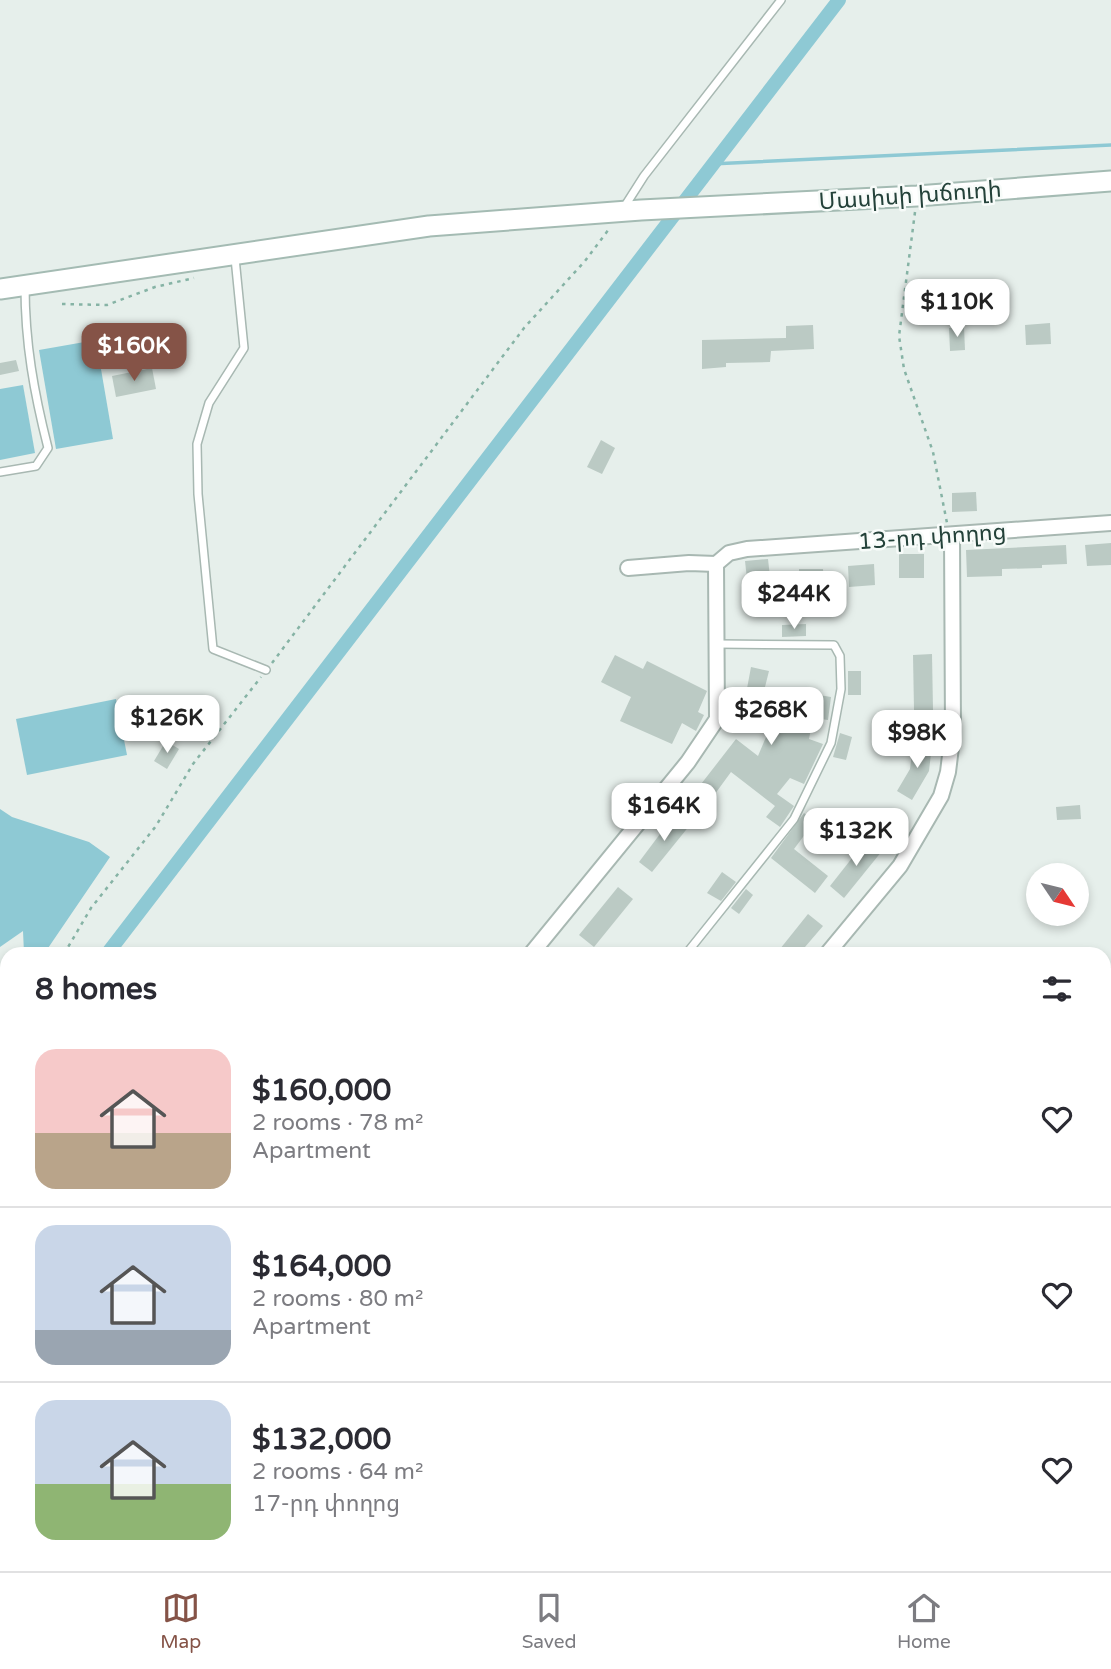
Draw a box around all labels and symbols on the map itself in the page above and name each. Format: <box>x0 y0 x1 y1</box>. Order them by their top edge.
street label: Մասիսի խճուղի <box>818 176 1002 216</box>
pin: $110K <box>908 280 1006 339</box>
pin: $160K <box>85 324 183 383</box>
street label: 13-րդ փողոց <box>857 518 1007 556</box>
pin: $244K <box>745 572 843 631</box>
pin: $268K <box>722 688 820 747</box>
pin: $126K <box>118 696 216 755</box>
pin: $98K <box>876 710 958 770</box>
pin: $164K <box>615 784 713 843</box>
pin: $132K <box>807 808 905 868</box>
north arrow <box>1026 863 1088 926</box>

